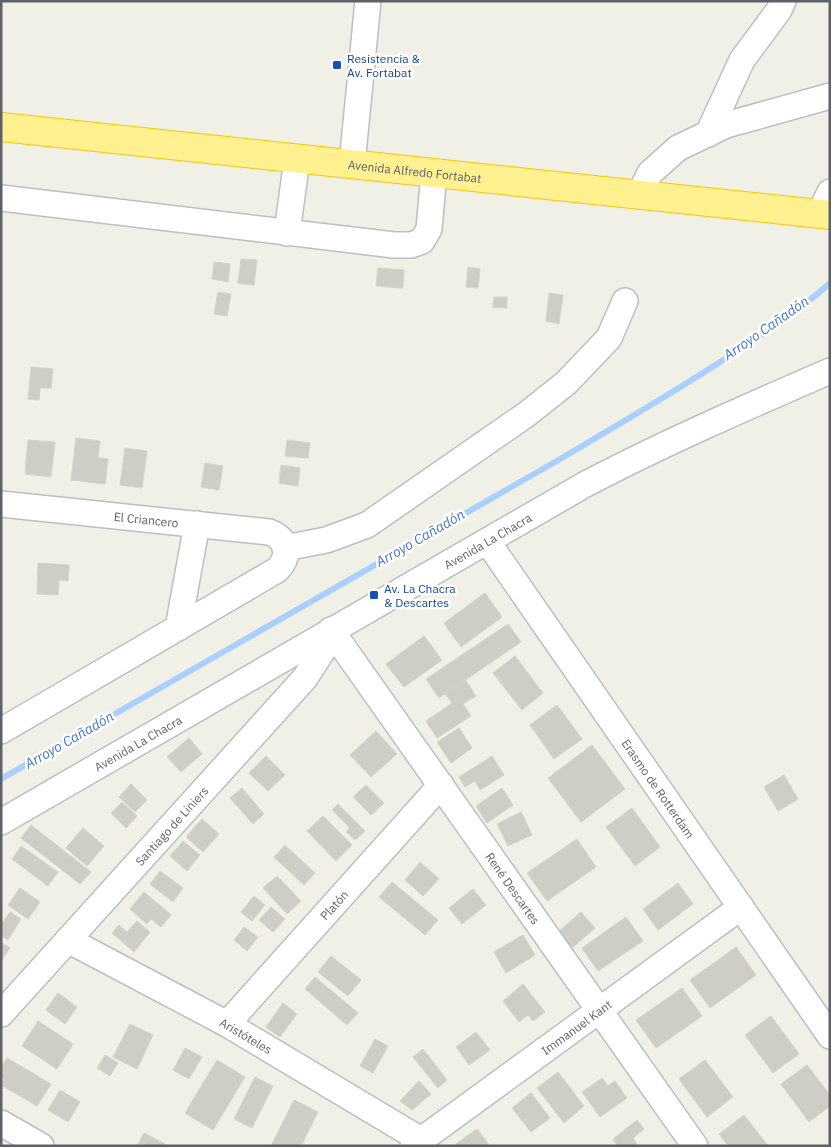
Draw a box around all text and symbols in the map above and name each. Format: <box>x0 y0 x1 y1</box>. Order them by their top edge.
place label: Resistencia & Av. Fortabat <box>347 51 421 80</box>
marker: Resistencia & Av. Fortabat <box>331 59 343 71</box>
street label: Avenida Alfredo Fortabat <box>347 156 482 185</box>
water label: Arroyo Cañadón <box>719 292 812 365</box>
water label: Arroyo Cañadón <box>371 505 468 571</box>
street label: El Criancero <box>113 508 180 530</box>
street label: Avenida La Chacra <box>441 509 535 572</box>
place label: Av. La Chacra & Descartes <box>384 581 456 610</box>
marker: Av. La Chacra & Descartes <box>368 589 380 601</box>
water label: Arroyo Cañadón <box>20 707 117 773</box>
street label: Avenida La Chacra <box>91 711 185 774</box>
street label: Erasmo de Rotterdam <box>619 736 698 841</box>
street label: Santiago de Liniers <box>132 783 211 868</box>
street label: René Descartes <box>483 849 544 927</box>
street label: Platón <box>317 887 351 923</box>
street label: Immanuel Kant <box>538 996 614 1058</box>
street label: Aristóteles <box>217 1014 275 1057</box>

